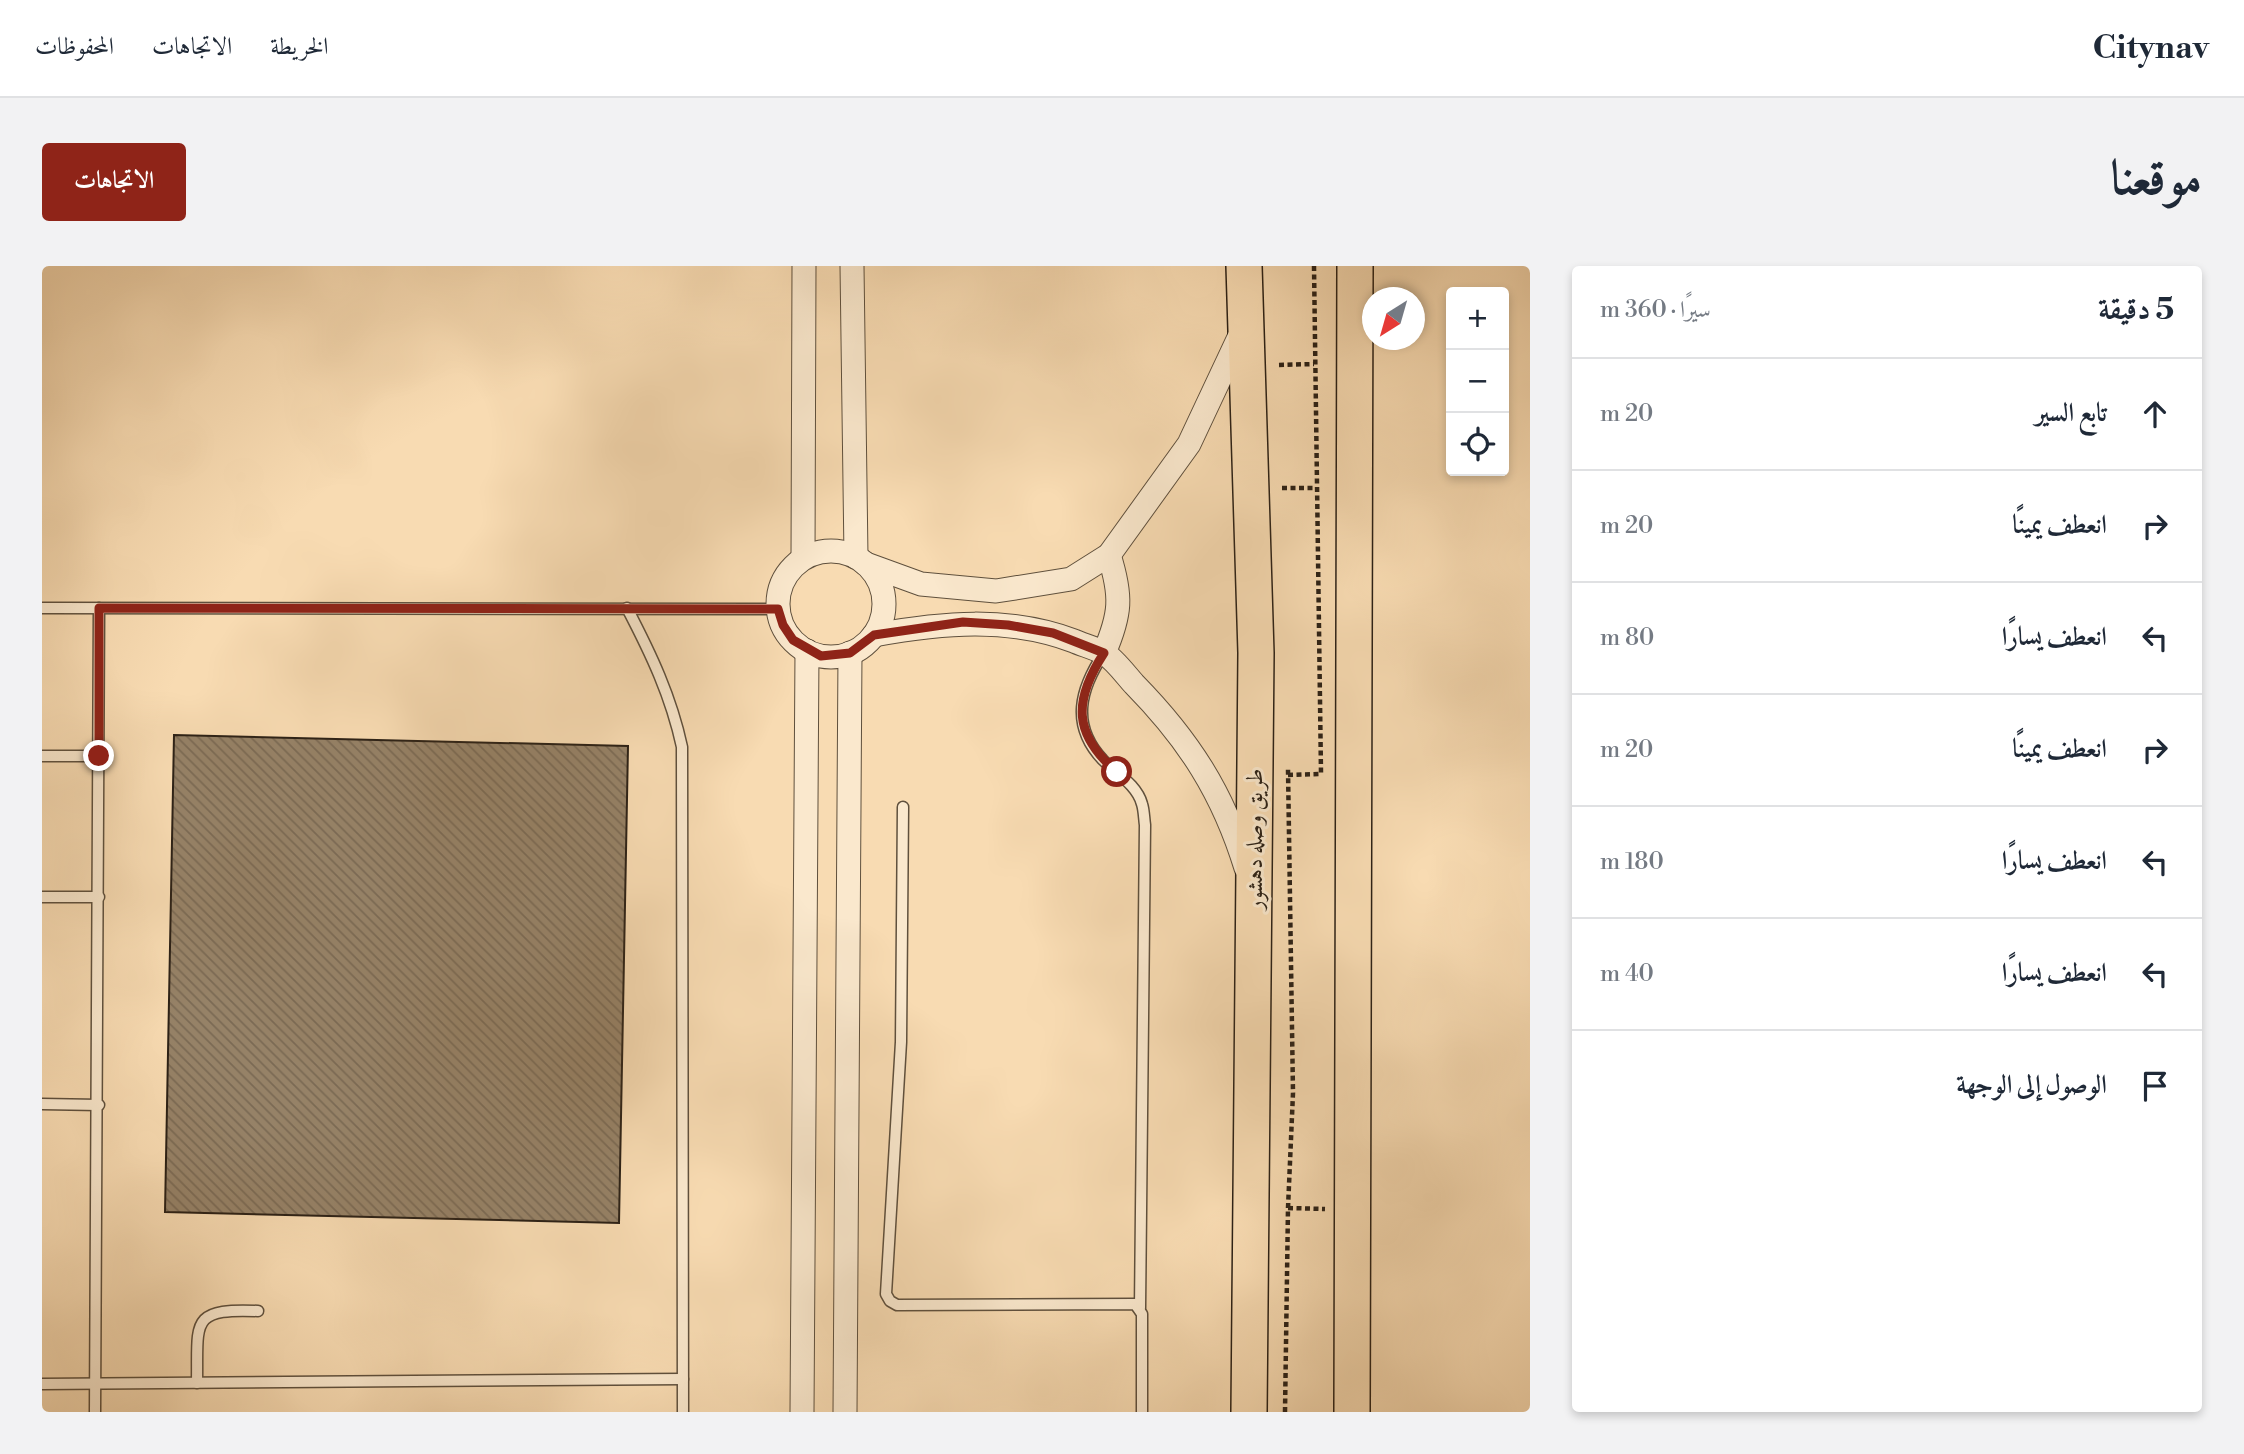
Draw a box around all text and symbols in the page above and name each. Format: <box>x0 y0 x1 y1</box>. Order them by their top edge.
text: Citynav <box>2092 28 2209 69</box>
text: المحفوظات <box>35 32 114 62</box>
text: الاتجاهات <box>152 32 232 62</box>
text: الخريطة <box>270 32 329 62</box>
button: الاتجاهات <box>42 143 186 221</box>
text: موقعنا <box>2110 149 2202 210</box>
north arrow <box>1362 287 1425 350</box>
map controls <box>1446 287 1509 476</box>
button: + <box>1446 287 1509 350</box>
text: 5 دقيقة <box>2098 291 2174 329</box>
text: سيرًا · 360 m <box>1600 296 1711 324</box>
button: − <box>1446 350 1509 413</box>
icon: ahead <box>2136 395 2174 433</box>
text: تابع السير <box>2035 397 2107 429</box>
text: 20 m <box>1600 400 1653 428</box>
button: locate <box>1446 413 1509 476</box>
icon: right <box>2136 507 2174 545</box>
text: انعطف يمينًا <box>2012 509 2107 541</box>
text: 20 m <box>1600 512 1653 540</box>
icon: left <box>2136 619 2174 657</box>
text: انعطف يسارًا <box>2002 621 2107 653</box>
text: 80 m <box>1600 624 1654 652</box>
icon: right <box>2136 731 2174 769</box>
text: انعطف يمينًا <box>2012 733 2107 765</box>
text: 20 m <box>1600 736 1653 764</box>
route end <box>83 740 114 771</box>
route start <box>1101 756 1132 787</box>
street label: طريق وصله دهشور <box>1241 768 1269 912</box>
icon: left <box>2136 843 2174 881</box>
text: انعطف يسارًا <box>2002 845 2107 877</box>
text: 180 m <box>1600 848 1664 876</box>
icon: left <box>2136 955 2174 993</box>
text: انعطف يسارًا <box>2002 957 2107 989</box>
text: 40 m <box>1600 960 1654 988</box>
icon: arrive <box>2136 1067 2174 1105</box>
text: الوصول إلى الوجهة <box>1956 1069 2107 1101</box>

